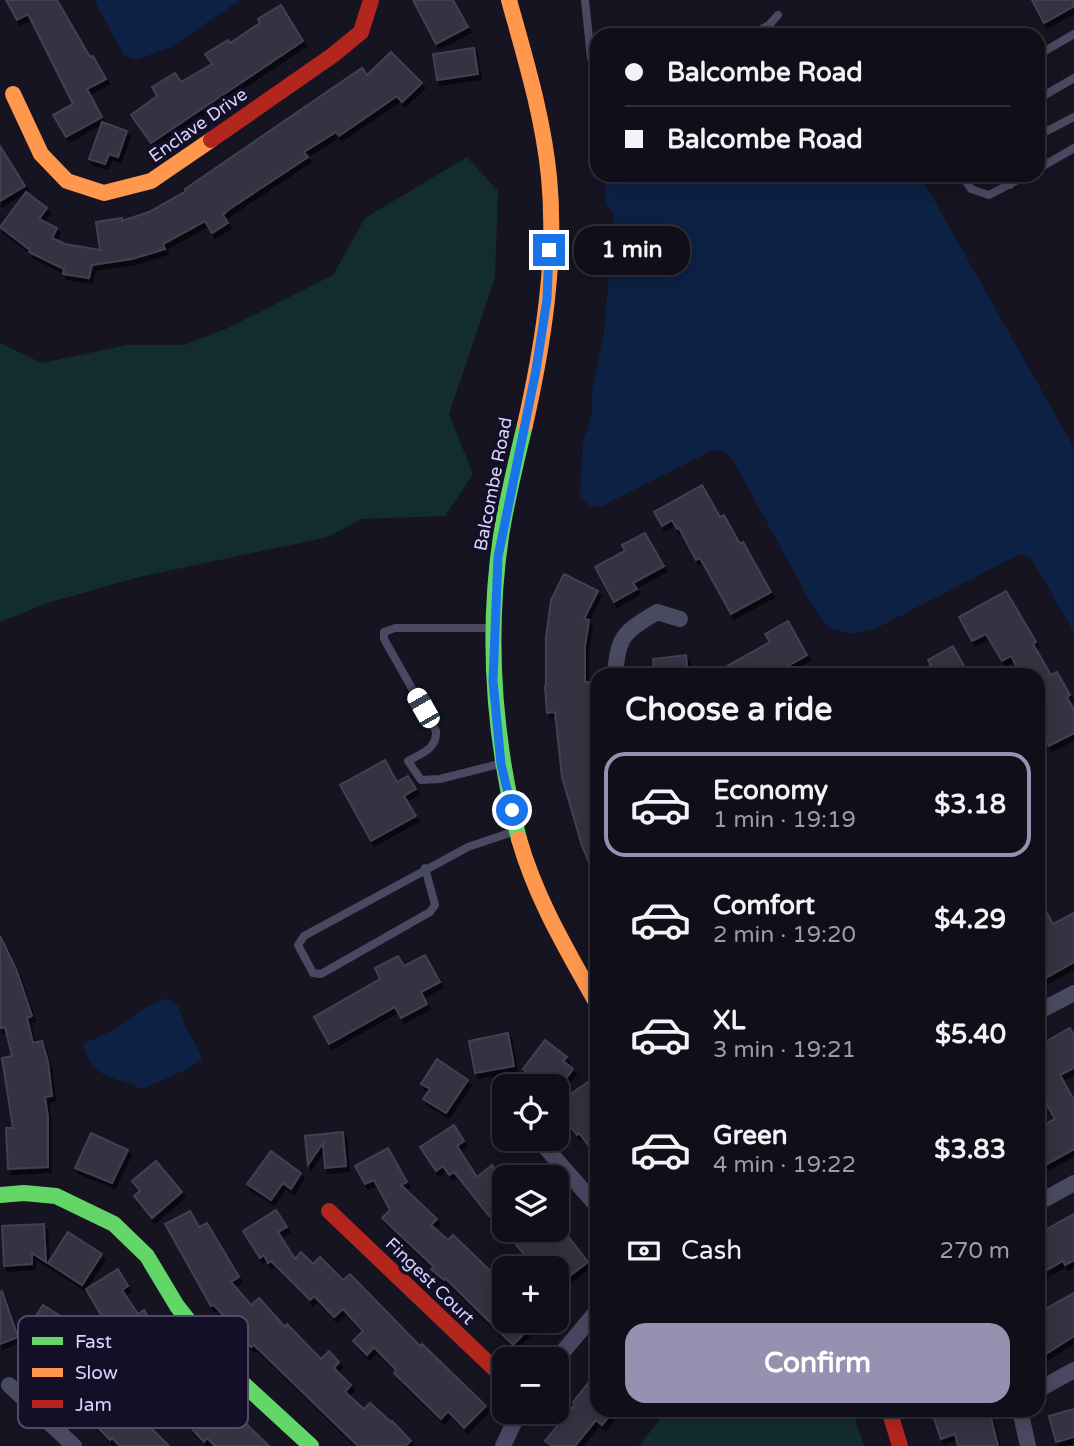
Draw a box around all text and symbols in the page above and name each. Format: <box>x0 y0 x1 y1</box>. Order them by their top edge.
text: Balcombe Road <box>667 57 863 88</box>
street label: Enclave Drive <box>145 83 251 167</box>
text: Balcombe Road <box>667 124 863 155</box>
callout: 1 min <box>574 226 689 274</box>
route end <box>533 234 565 266</box>
text: 1 min <box>601 236 663 264</box>
street label: Balcombe Road <box>469 415 517 553</box>
car <box>404 685 443 731</box>
text: Choose a ride <box>625 691 832 729</box>
icon: car <box>629 773 692 836</box>
text: Economy <box>713 775 828 806</box>
text: $3.18 <box>934 789 1006 820</box>
route start <box>496 794 528 826</box>
text: 1 min · 19:19 <box>713 806 856 834</box>
icon: car <box>629 888 692 951</box>
text: Comfort <box>713 890 815 921</box>
text: $4.29 <box>934 904 1006 935</box>
text: 2 min · 19:20 <box>713 921 856 949</box>
icon: car <box>629 1003 692 1066</box>
text: XL <box>713 1005 745 1036</box>
text: $5.40 <box>935 1019 1006 1050</box>
text: 3 min · 19:21 <box>713 1036 856 1064</box>
map controls <box>492 1074 569 1424</box>
button: locate <box>492 1074 569 1151</box>
icon: car <box>629 1118 692 1181</box>
text: Green <box>713 1120 788 1151</box>
text: $3.83 <box>934 1134 1006 1165</box>
text: 4 min · 19:22 <box>713 1151 856 1179</box>
button: layers <box>492 1165 569 1242</box>
icon: cash <box>625 1232 663 1270</box>
street label: Fingest Court <box>381 1233 479 1329</box>
text: Cash <box>681 1235 742 1266</box>
text: 270 m <box>940 1237 1010 1265</box>
button: + <box>492 1256 569 1333</box>
legend <box>18 1316 248 1428</box>
button: Confirm <box>625 1323 1010 1403</box>
text: Fast <box>75 1331 112 1353</box>
button: − <box>492 1347 569 1424</box>
text: Slow <box>75 1362 118 1384</box>
text: Jam <box>75 1394 112 1416</box>

